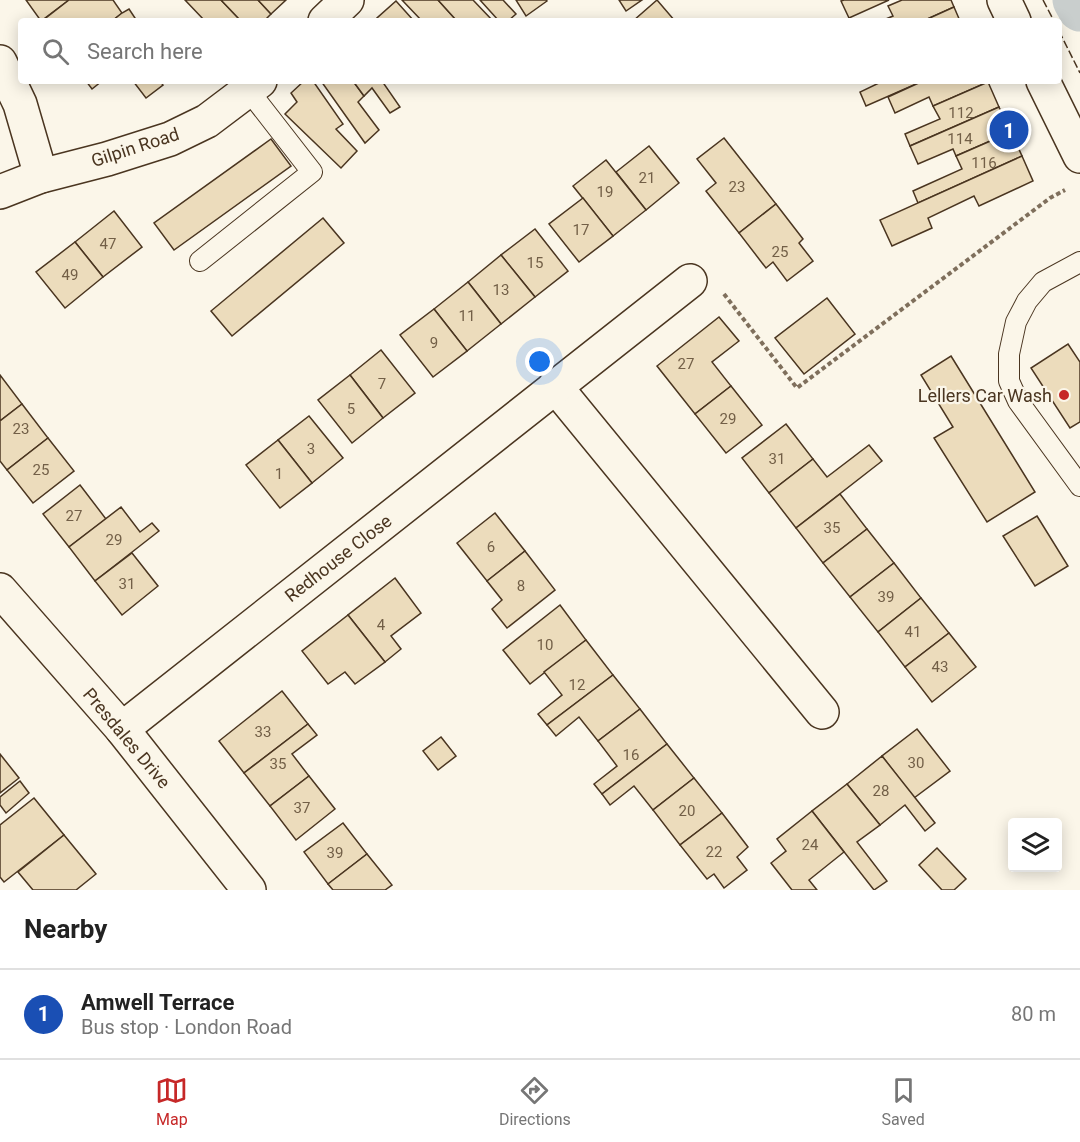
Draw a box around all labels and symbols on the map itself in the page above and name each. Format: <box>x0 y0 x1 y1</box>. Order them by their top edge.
house number: 112 <box>948 104 974 122</box>
pin: 1 <box>990 108 1028 152</box>
street label: Gilpin Road <box>88 123 182 171</box>
house number: 114 <box>947 130 973 148</box>
house number: 116 <box>971 154 997 172</box>
house number: 21 <box>639 169 655 187</box>
house number: 23 <box>729 178 745 196</box>
house number: 19 <box>597 183 613 201</box>
house number: 17 <box>573 221 589 239</box>
house number: 47 <box>100 235 116 253</box>
house number: 25 <box>772 243 788 261</box>
house number: 15 <box>527 254 543 272</box>
house number: 49 <box>62 266 78 284</box>
house number: 13 <box>493 281 509 299</box>
house number: 11 <box>459 307 475 325</box>
house number: 9 <box>430 334 438 352</box>
your location <box>525 347 554 376</box>
house number: 27 <box>678 355 694 373</box>
house number: 7 <box>378 375 386 393</box>
place label: Lellers Car Wash <box>918 385 1052 406</box>
marker: Lellers Car Wash <box>1057 388 1071 402</box>
house number: 5 <box>347 400 355 418</box>
house number: 29 <box>720 410 736 428</box>
house number: 23 <box>13 420 29 438</box>
house number: 3 <box>307 440 315 458</box>
house number: 31 <box>769 450 785 468</box>
house number: 25 <box>33 461 49 479</box>
house number: 1 <box>275 465 283 483</box>
house number: 27 <box>66 507 82 525</box>
street label: Redhouse Close <box>281 510 395 606</box>
house number: 35 <box>824 519 840 537</box>
house number: 29 <box>106 531 122 549</box>
house number: 6 <box>487 538 495 556</box>
house number: 31 <box>119 575 135 593</box>
house number: 8 <box>517 577 525 595</box>
house number: 39 <box>878 588 894 606</box>
house number: 4 <box>377 616 386 634</box>
house number: 41 <box>905 623 921 641</box>
house number: 10 <box>537 636 553 654</box>
house number: 43 <box>932 658 948 676</box>
house number: 12 <box>569 676 585 694</box>
street label: Presdales Drive <box>79 684 175 792</box>
house number: 33 <box>255 723 271 741</box>
house number: 16 <box>623 746 639 764</box>
house number: 30 <box>908 754 924 772</box>
house number: 35 <box>270 755 286 773</box>
house number: 28 <box>873 782 889 800</box>
house number: 37 <box>294 799 310 817</box>
house number: 20 <box>679 802 695 820</box>
house number: 24 <box>802 836 819 854</box>
house number: 22 <box>706 843 722 861</box>
house number: 39 <box>327 844 343 862</box>

